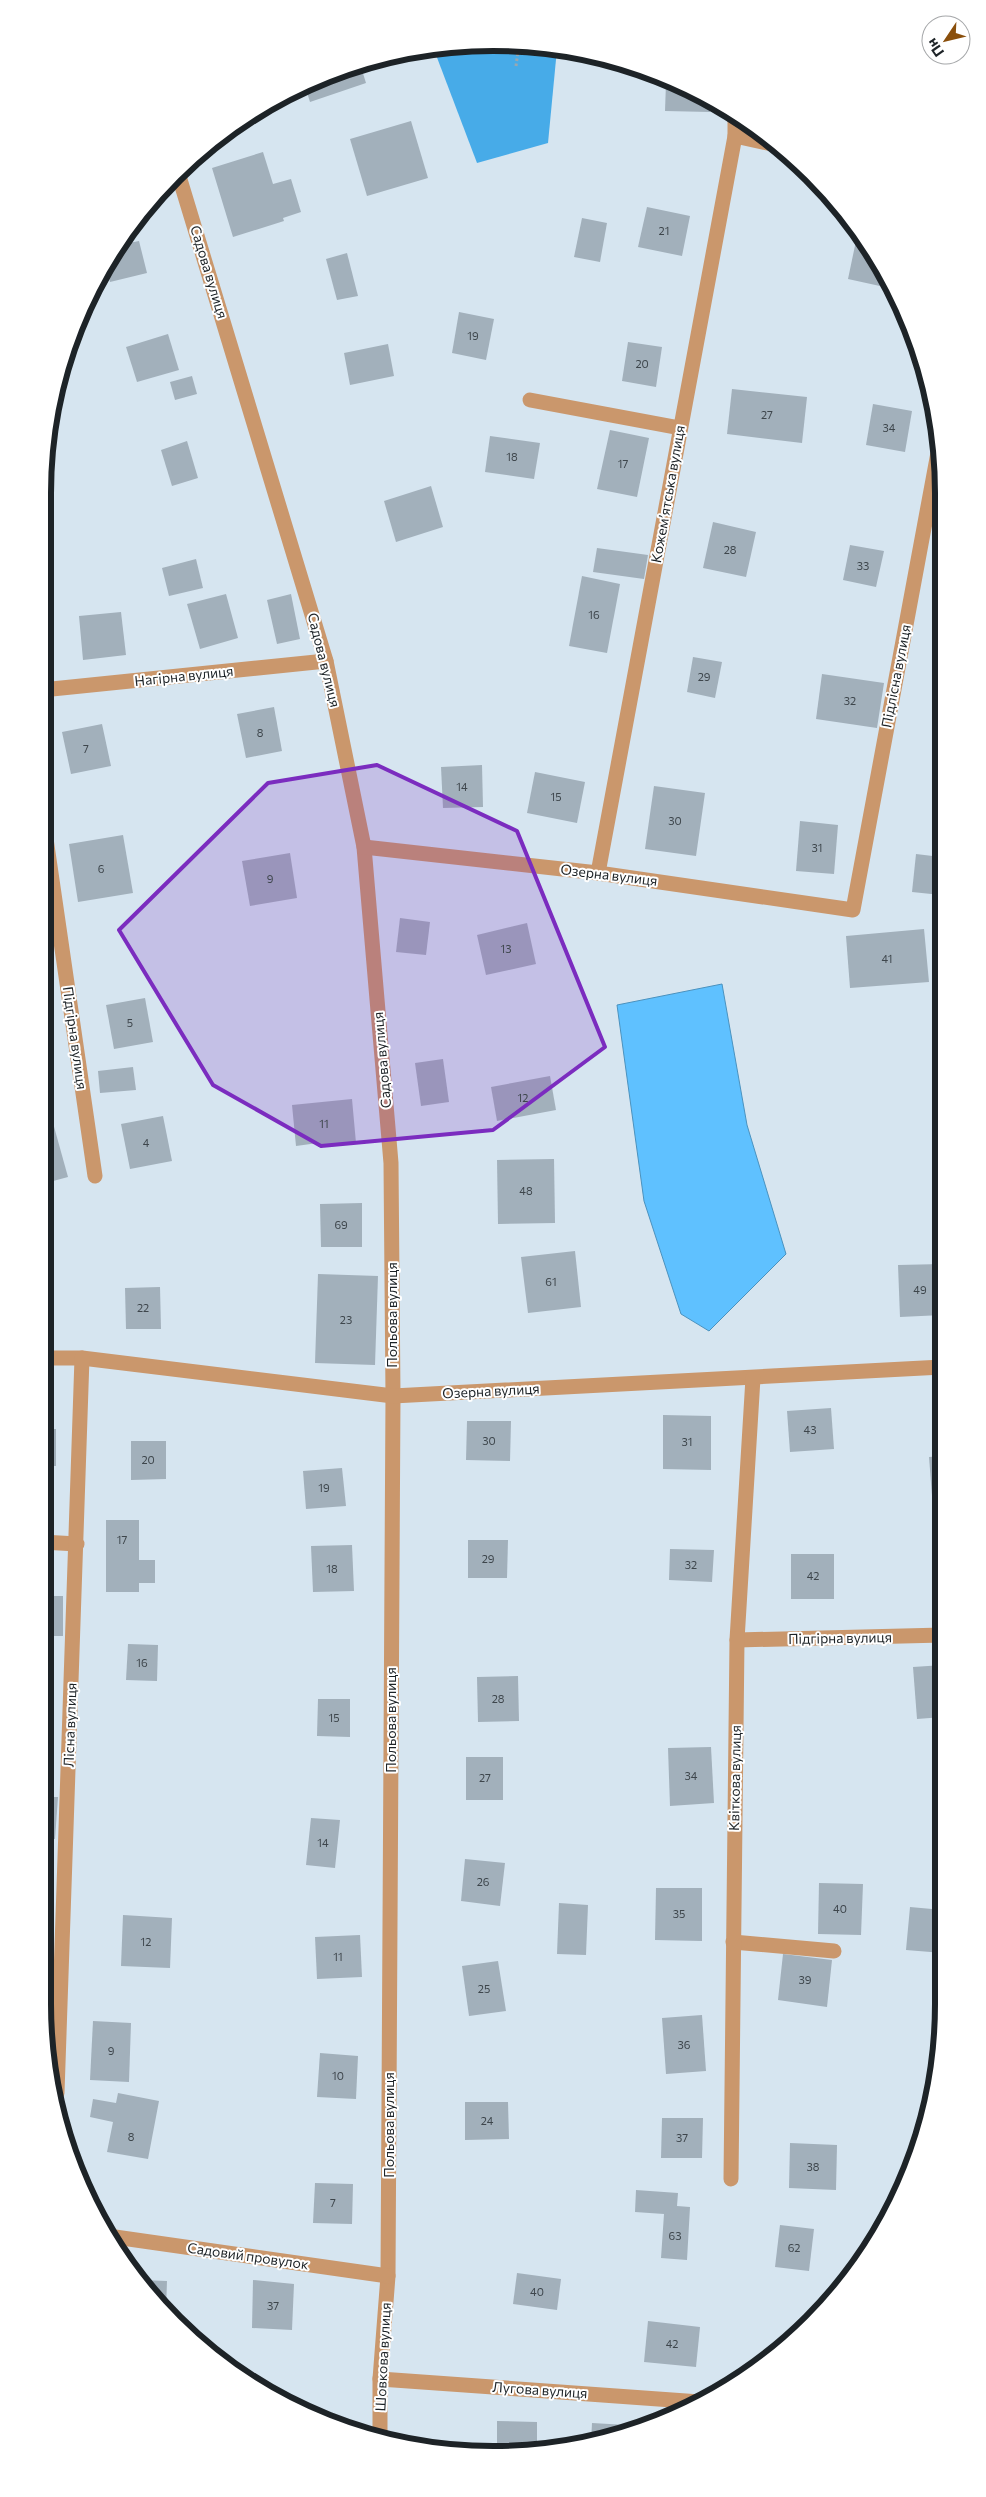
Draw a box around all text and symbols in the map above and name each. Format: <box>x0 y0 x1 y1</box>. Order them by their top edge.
north arrow <box>921 15 971 65</box>
text: Пн <box>923 35 947 60</box>
street label: Садова вулиця <box>187 223 232 321</box>
house number: 21 <box>659 224 669 237</box>
house number: 19 <box>467 329 479 342</box>
house number: 20 <box>635 357 649 370</box>
house number: 27 <box>761 408 773 421</box>
house number: 34 <box>883 421 896 434</box>
street label: Кожемʼятська вулиця <box>647 424 688 564</box>
house number: 18 <box>506 450 518 463</box>
house number: 17 <box>618 457 628 470</box>
house number: 28 <box>724 543 737 556</box>
house number: 33 <box>857 559 869 572</box>
house number: 16 <box>588 608 600 621</box>
street label: Садова вулиця <box>305 611 344 709</box>
street label: Підлісна вулиця <box>877 623 914 729</box>
street label: Нагірна вулиця <box>134 662 234 689</box>
house number: 29 <box>698 670 711 683</box>
house number: 32 <box>844 694 856 707</box>
house number: 8 <box>257 726 264 739</box>
house number: 7 <box>83 742 89 755</box>
house number: 14 <box>456 780 468 793</box>
house number: 15 <box>550 790 562 803</box>
house number: 30 <box>668 814 682 827</box>
house number: 31 <box>812 841 822 854</box>
street label: Озерна вулиця <box>560 860 658 889</box>
house number: 6 <box>98 862 105 875</box>
house number: 9 <box>267 872 274 885</box>
house number: 13 <box>501 942 511 955</box>
house number: 41 <box>882 952 892 965</box>
street label: Підгірна вулиця <box>60 985 91 1091</box>
street label: Садова вулиця <box>369 1011 394 1109</box>
house number: 5 <box>127 1016 133 1029</box>
house number: 12 <box>518 1091 528 1104</box>
house number: 11 <box>319 1117 329 1130</box>
house number: 4 <box>143 1136 150 1149</box>
house number: 48 <box>519 1184 533 1197</box>
house number: 69 <box>334 1218 348 1231</box>
street label: Польова вулиця <box>383 1262 400 1368</box>
house number: 61 <box>545 1275 557 1288</box>
house number: 49 <box>913 1283 927 1296</box>
house number: 22 <box>137 1301 149 1314</box>
house number: 23 <box>340 1313 352 1326</box>
street label: Озерна вулиця <box>442 1379 540 1402</box>
house number: 43 <box>804 1423 816 1436</box>
house number: 30 <box>482 1434 496 1447</box>
house number: 31 <box>682 1435 692 1448</box>
house number: 20 <box>141 1453 155 1466</box>
house number: 19 <box>318 1481 330 1494</box>
house number: 17 <box>117 1533 127 1546</box>
house number: 29 <box>482 1552 495 1565</box>
house number: 32 <box>685 1558 697 1571</box>
house number: 18 <box>326 1562 338 1575</box>
house number: 42 <box>807 1569 819 1582</box>
street label: Підгірна вулиця <box>788 1628 892 1647</box>
house number: 16 <box>136 1656 148 1669</box>
street label: Польова вулиця <box>382 1667 399 1773</box>
street label: Лісна вулиця <box>60 1682 79 1768</box>
house number: 28 <box>492 1692 505 1705</box>
house number: 15 <box>328 1711 340 1724</box>
street label: Квіткова вулиця <box>725 1725 744 1831</box>
house number: 34 <box>685 1769 698 1782</box>
house number: 27 <box>479 1771 491 1784</box>
house number: 14 <box>317 1836 329 1849</box>
house number: 26 <box>477 1875 490 1888</box>
house number: 40 <box>833 1902 847 1915</box>
house number: 35 <box>673 1907 685 1920</box>
house number: 12 <box>141 1935 151 1948</box>
house number: 11 <box>333 1950 343 1963</box>
house number: 39 <box>799 1973 812 1986</box>
house number: 25 <box>478 1982 490 1995</box>
house number: 36 <box>678 2038 691 2051</box>
house number: 9 <box>108 2044 115 2057</box>
house number: 10 <box>332 2069 344 2082</box>
street label: Польова вулиця <box>380 2072 397 2178</box>
house number: 24 <box>481 2114 494 2127</box>
house number: 8 <box>128 2130 135 2143</box>
house number: 37 <box>676 2131 688 2144</box>
house number: 38 <box>807 2160 820 2173</box>
house number: 7 <box>330 2196 336 2209</box>
house number: 63 <box>669 2229 681 2242</box>
street label: Садовий провулок <box>186 2239 310 2272</box>
house number: 62 <box>788 2241 800 2254</box>
house number: 40 <box>530 2285 544 2298</box>
house number: 37 <box>267 2299 279 2312</box>
street label: Шовкова вулиця <box>371 2302 394 2412</box>
house number: 42 <box>666 2337 678 2350</box>
street label: Лугова вулиця <box>492 2378 588 2401</box>

